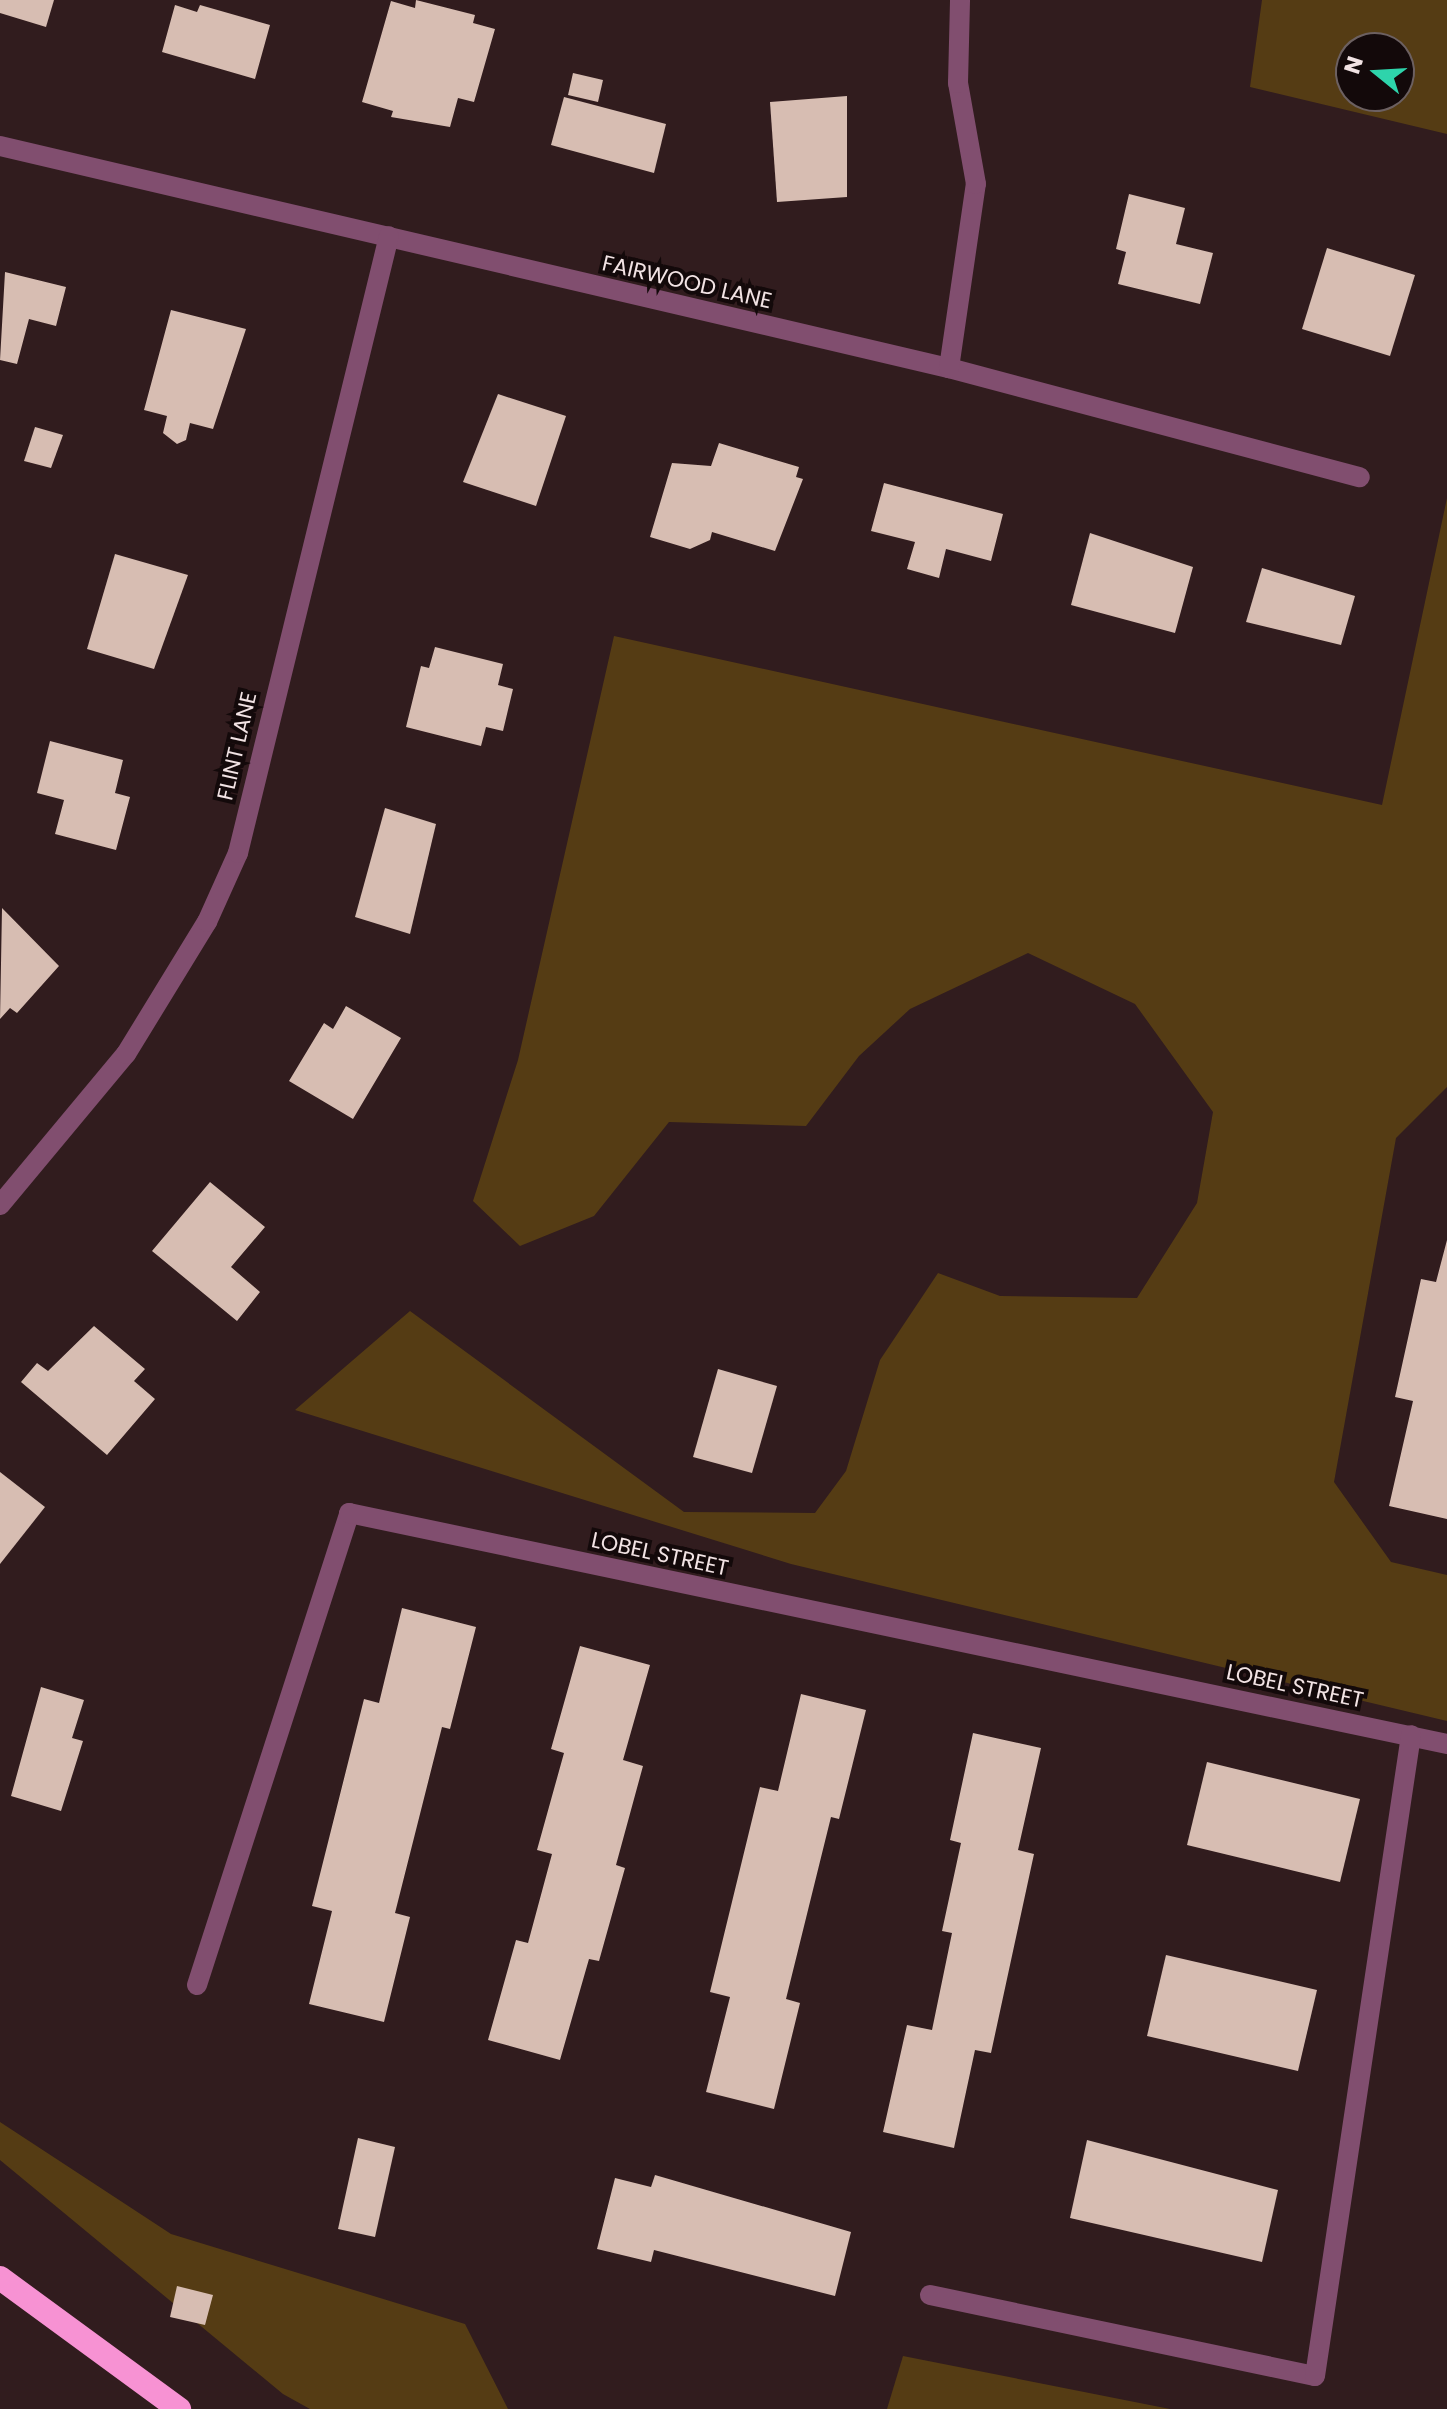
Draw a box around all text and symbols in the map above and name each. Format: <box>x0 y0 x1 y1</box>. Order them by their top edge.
north arrow <box>1335 32 1415 112</box>
text: N <box>1336 52 1371 78</box>
street label: FAIRWOOD LANE <box>600 250 774 314</box>
street label: FLINT LANE <box>212 689 262 803</box>
street label: LOBEL STREET <box>589 1527 731 1581</box>
street label: LOBEL STREET <box>1224 1659 1366 1713</box>

